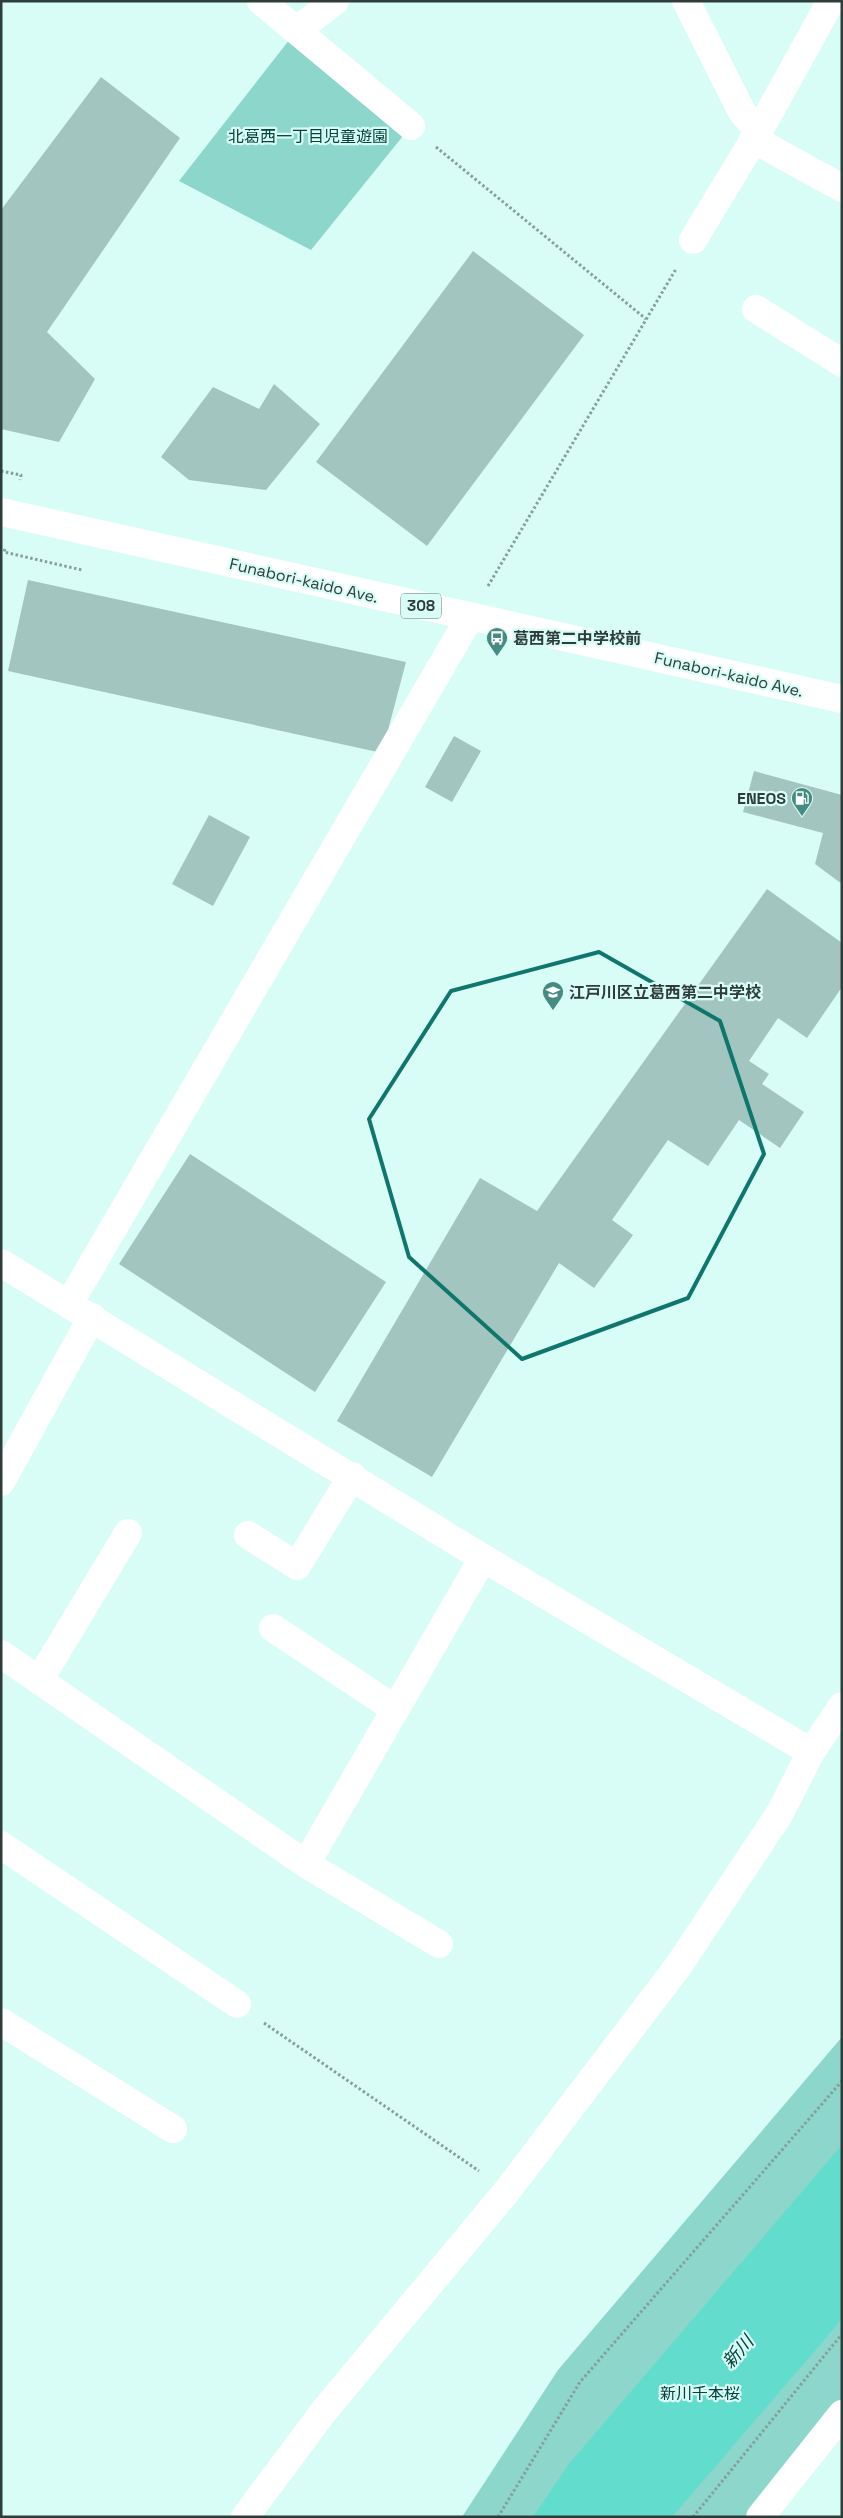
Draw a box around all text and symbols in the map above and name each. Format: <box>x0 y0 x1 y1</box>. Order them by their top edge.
park label: 北葛西一丁目児童遊園 <box>228 126 388 147</box>
street label: Funabori-kaido Ave. <box>227 553 380 608</box>
road number: 308 <box>401 594 441 618</box>
bus stop icon: 葛西第二中学校前 <box>485 626 509 657</box>
place label: 葛西第二中学校前 <box>513 628 641 649</box>
street label: Funabori-kaido Ave. <box>652 647 805 702</box>
fuel station icon: ENEOS <box>790 786 814 817</box>
place label: ENEOS <box>737 788 786 809</box>
school or university icon: 江戸川区立葛西第二中学校 <box>541 980 565 1011</box>
place label: 江戸川区立葛西第二中学校 <box>569 982 761 1003</box>
water label: 新川 <box>717 2329 759 2373</box>
park label: 新川千本桜 <box>660 2383 740 2404</box>

